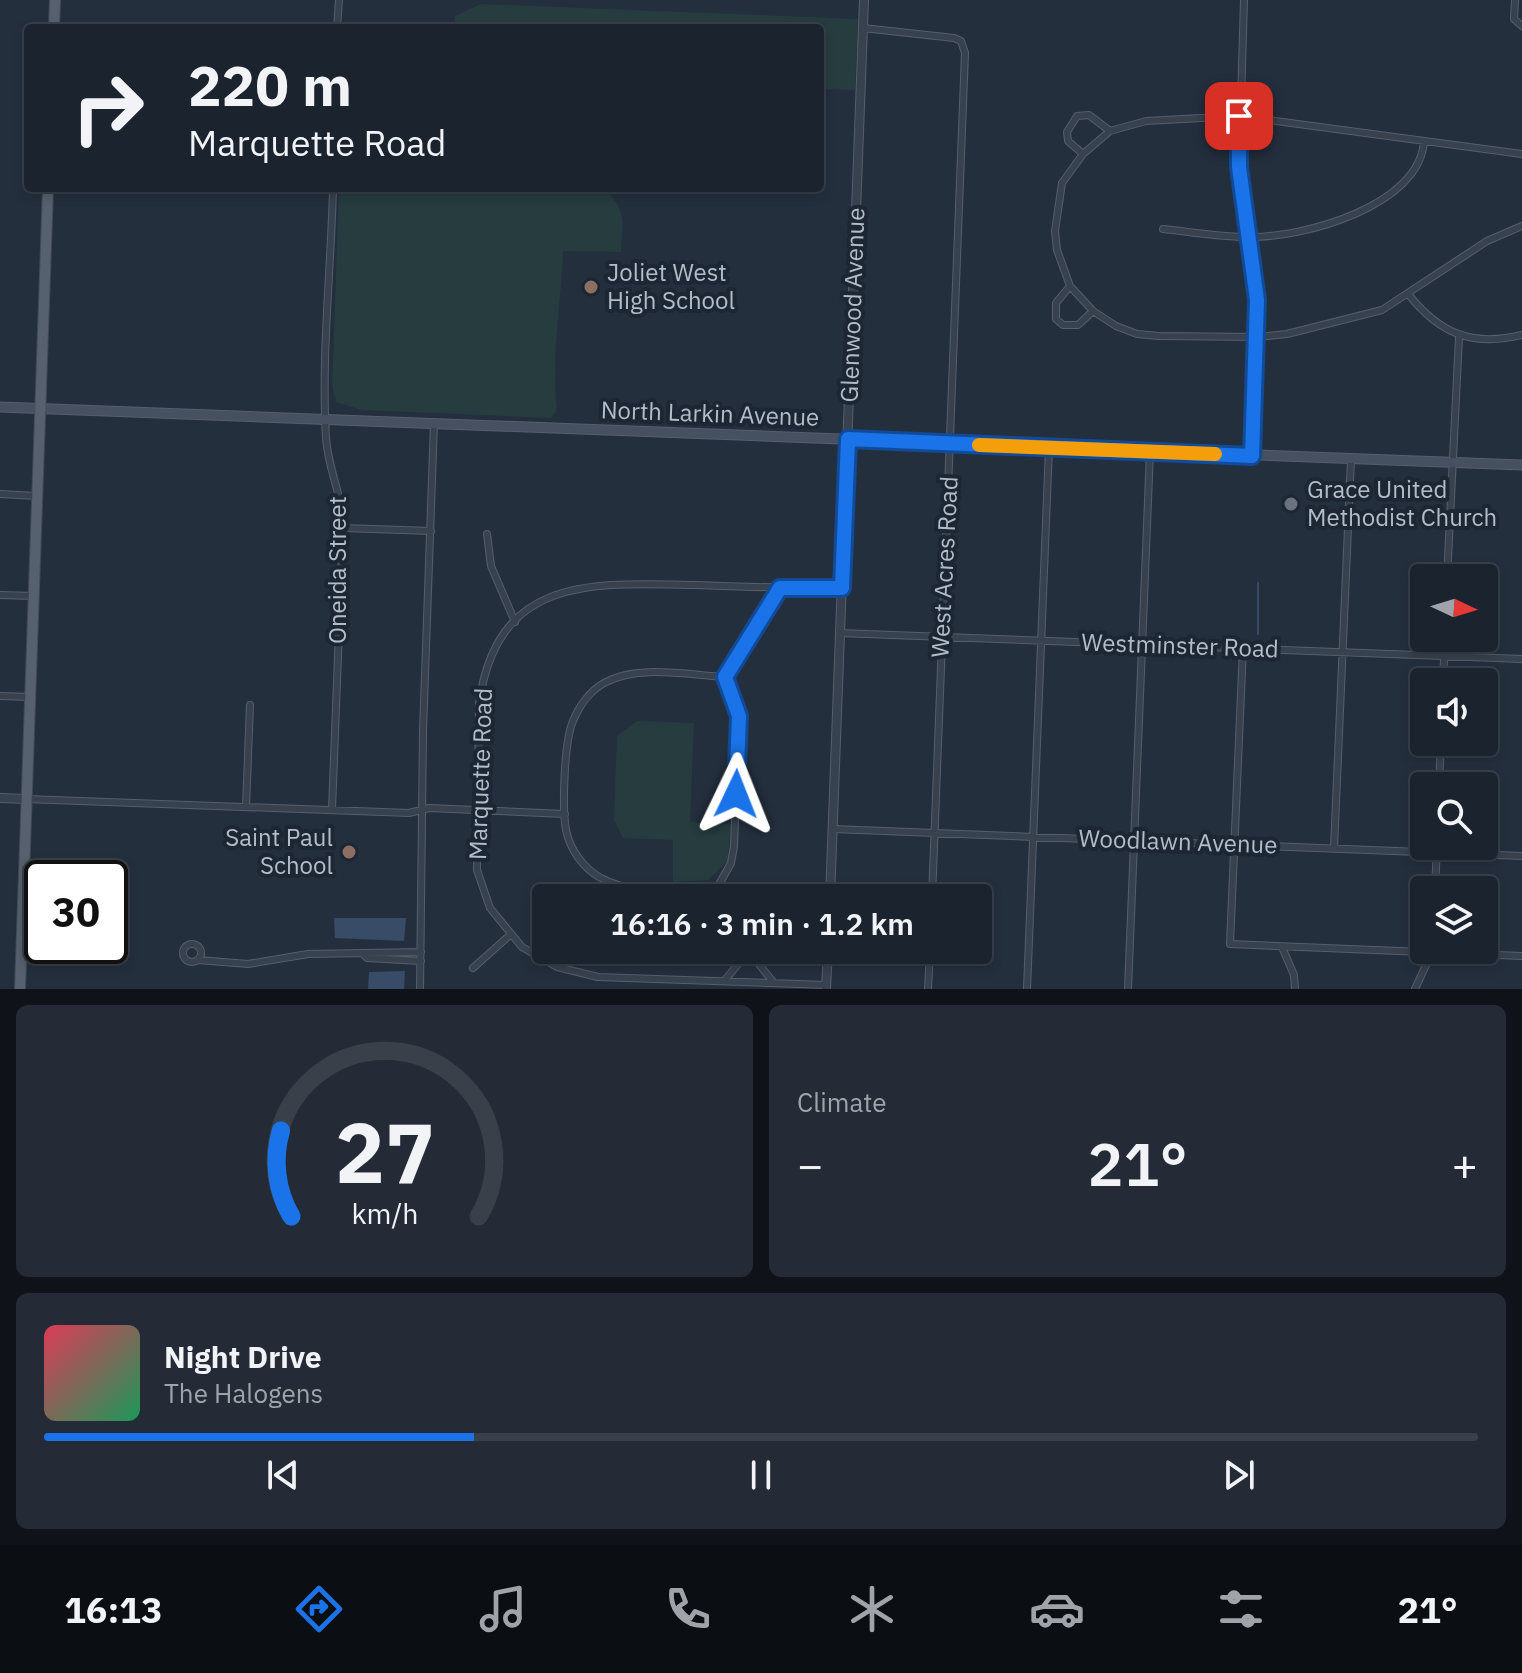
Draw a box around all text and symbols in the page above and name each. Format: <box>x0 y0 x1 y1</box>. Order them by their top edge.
text: 220 m <box>188 49 352 121</box>
icon: right <box>56 56 160 160</box>
pin <box>1205 82 1273 150</box>
icon: arrive <box>1217 94 1261 138</box>
text: Marquette Road <box>188 119 446 166</box>
street label: Glenwood Avenue <box>833 207 871 403</box>
place label: Joliet West High School <box>607 256 735 316</box>
marker: Joliet West High School <box>582 278 600 296</box>
street label: North Larkin Avenue <box>600 393 820 433</box>
place label: Grace United Methodist Church <box>1307 473 1497 533</box>
street label: West Acres Road <box>923 475 965 658</box>
marker: Grace United Methodist Church <box>1282 495 1300 513</box>
street label: Oneida Street <box>321 496 353 644</box>
north arrow <box>1410 564 1498 652</box>
map controls <box>1410 564 1498 964</box>
street label: Westminster Road <box>1081 626 1279 664</box>
button: sound <box>1410 668 1498 756</box>
street label: Marquette Road <box>461 687 499 861</box>
position arrow <box>694 752 778 836</box>
button: search <box>1410 772 1498 860</box>
place label: Saint Paul School <box>225 821 333 881</box>
street label: Woodlawn Avenue <box>1078 822 1278 860</box>
marker: Saint Paul School <box>340 843 358 861</box>
speed limit sign: 30 <box>24 860 128 964</box>
button: layers <box>1410 876 1498 964</box>
text: 16:16 · 3 min · 1.2 km <box>610 904 914 943</box>
text: Climate <box>797 1085 887 1119</box>
text: 27 <box>335 1098 434 1206</box>
text: 21° <box>1087 1124 1188 1203</box>
text: − <box>797 1136 823 1193</box>
text: + <box>1452 1136 1478 1193</box>
text: km/h <box>351 1195 418 1232</box>
text: Night Drive <box>164 1337 322 1376</box>
text: The Halogens <box>164 1376 323 1410</box>
icon: previous <box>261 1453 305 1497</box>
icon: pause <box>739 1453 783 1497</box>
icon: next <box>1217 1453 1261 1497</box>
icon: directions <box>291 1581 347 1637</box>
icon: music <box>475 1581 531 1637</box>
icon: phone <box>660 1581 716 1637</box>
icon: climate <box>844 1581 900 1637</box>
icon: car <box>1029 1581 1085 1637</box>
icon: filters <box>1213 1581 1269 1637</box>
text: 16:13 <box>64 1586 163 1633</box>
text: 21° <box>1398 1586 1458 1633</box>

